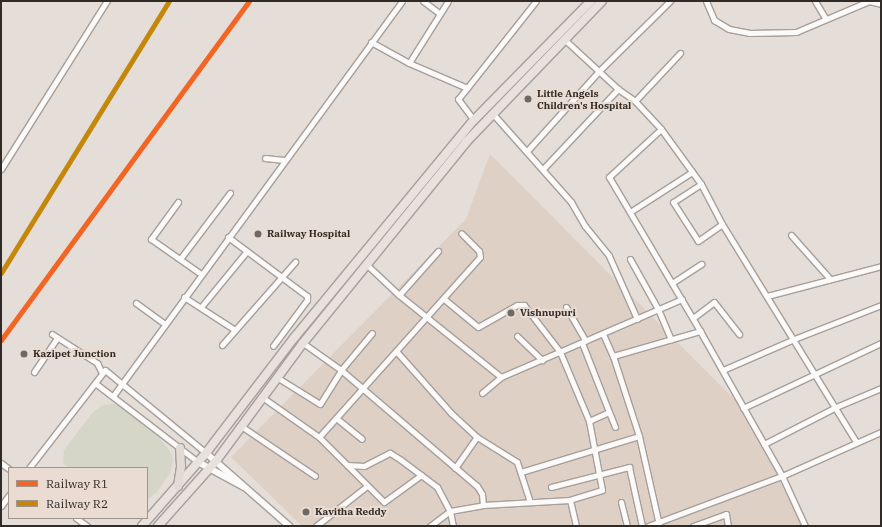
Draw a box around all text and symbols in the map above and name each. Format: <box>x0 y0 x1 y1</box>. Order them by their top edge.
place label: Little Angels Children's Hospital <box>537 87 631 110</box>
marker: Little Angels Children's Hospital <box>522 93 534 105</box>
marker: Railway Hospital <box>252 228 264 240</box>
place label: Railway Hospital <box>267 228 350 240</box>
marker: Vishnupuri <box>505 307 517 319</box>
place label: Vishnupuri <box>520 307 576 319</box>
marker: Kazipet Junction <box>18 348 30 360</box>
place label: Kazipet Junction <box>33 348 116 360</box>
legend <box>8 467 148 519</box>
text: Railway R1 <box>46 476 108 491</box>
text: Railway R2 <box>46 496 108 511</box>
marker: Kavitha Reddy <box>300 506 312 518</box>
place label: Kavitha Reddy <box>315 506 387 518</box>

